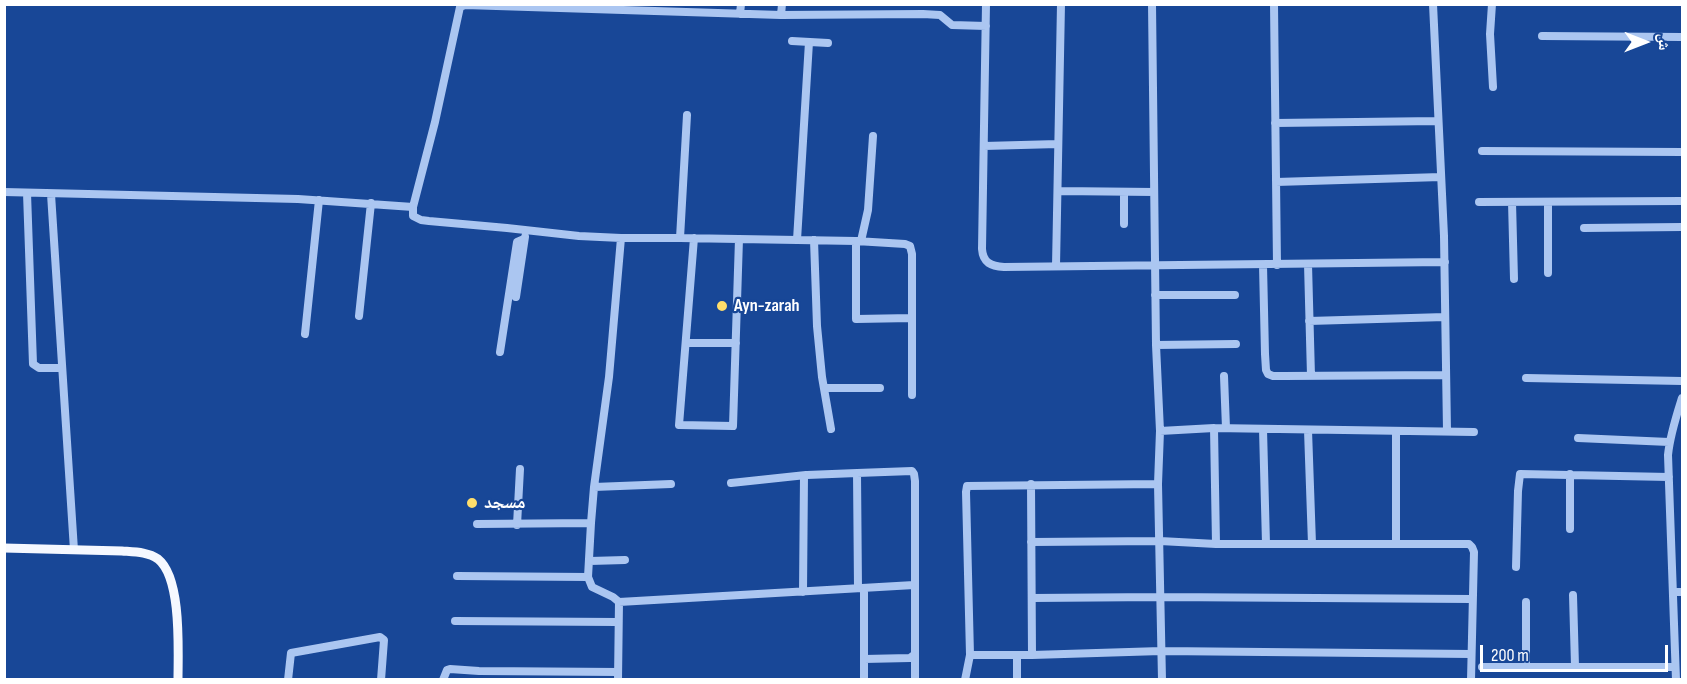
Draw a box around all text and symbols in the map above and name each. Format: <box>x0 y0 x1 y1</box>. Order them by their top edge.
north arrow <box>1615 12 1675 72</box>
text: ش <box>1654 34 1673 50</box>
place label: Ayn-zarah <box>734 295 800 317</box>
marker: Ayn-zarah <box>715 299 729 313</box>
place label: مسجد <box>484 492 526 514</box>
marker: مسجد <box>465 496 479 510</box>
scale bar <box>1483 633 1670 671</box>
text: 200 m <box>1491 645 1529 666</box>

